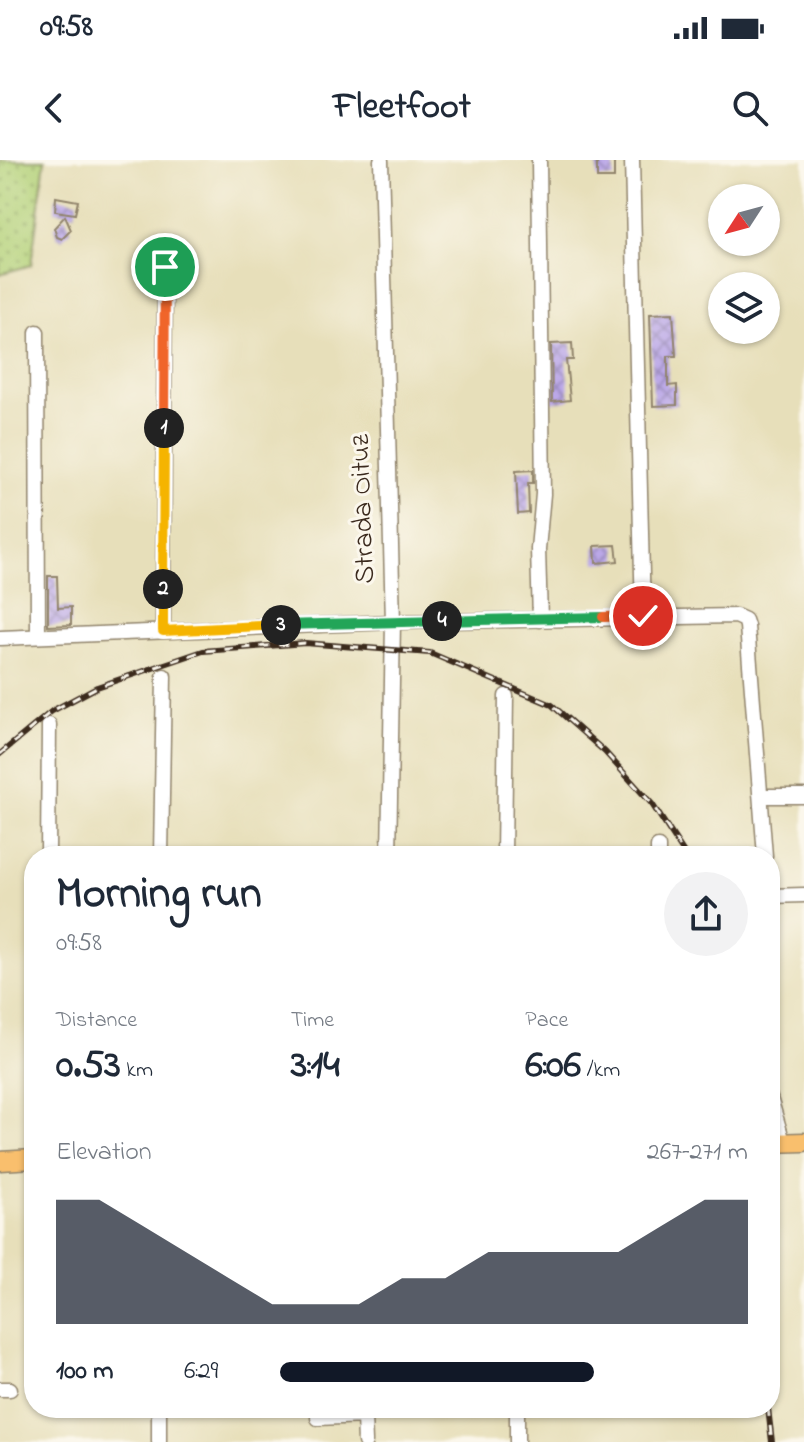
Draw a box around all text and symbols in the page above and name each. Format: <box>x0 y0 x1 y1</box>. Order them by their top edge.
text: 09:58 <box>40 6 93 50</box>
text: Fleetfoot <box>333 82 471 135</box>
icon: back <box>32 86 76 130</box>
icon: search <box>728 86 772 130</box>
north arrow <box>708 184 780 256</box>
map controls <box>708 184 780 344</box>
pin <box>131 233 199 301</box>
icon: arrive <box>143 245 187 289</box>
button: layers <box>708 272 780 344</box>
pin: 1 <box>144 408 184 448</box>
text: 1 <box>161 412 168 444</box>
street label: Strada Oituz <box>341 433 387 584</box>
pin: 2 <box>143 569 183 609</box>
text: 2 <box>158 573 168 605</box>
pin <box>609 582 677 650</box>
icon: check <box>621 594 665 638</box>
pin: 4 <box>422 601 462 641</box>
pin: 3 <box>261 605 301 645</box>
text: 4 <box>437 605 447 637</box>
text: 3 <box>276 609 286 641</box>
text: Morning run <box>56 863 262 927</box>
button: share <box>664 872 748 956</box>
text: 09:58 <box>56 925 102 963</box>
text: Distance <box>56 1005 137 1037</box>
text: Time <box>291 1005 334 1037</box>
text: Pace <box>525 1005 568 1037</box>
text: 0.53 <box>56 1037 121 1096</box>
text: 3:14 <box>291 1037 340 1096</box>
text: 6:06 <box>525 1037 581 1096</box>
text: km <box>121 1055 153 1087</box>
text: /km <box>581 1055 620 1087</box>
text: Elevation <box>56 1134 152 1172</box>
text: 267–271 m <box>647 1134 748 1172</box>
text: 100 m <box>56 1353 113 1391</box>
text: 6:29 <box>184 1353 218 1391</box>

